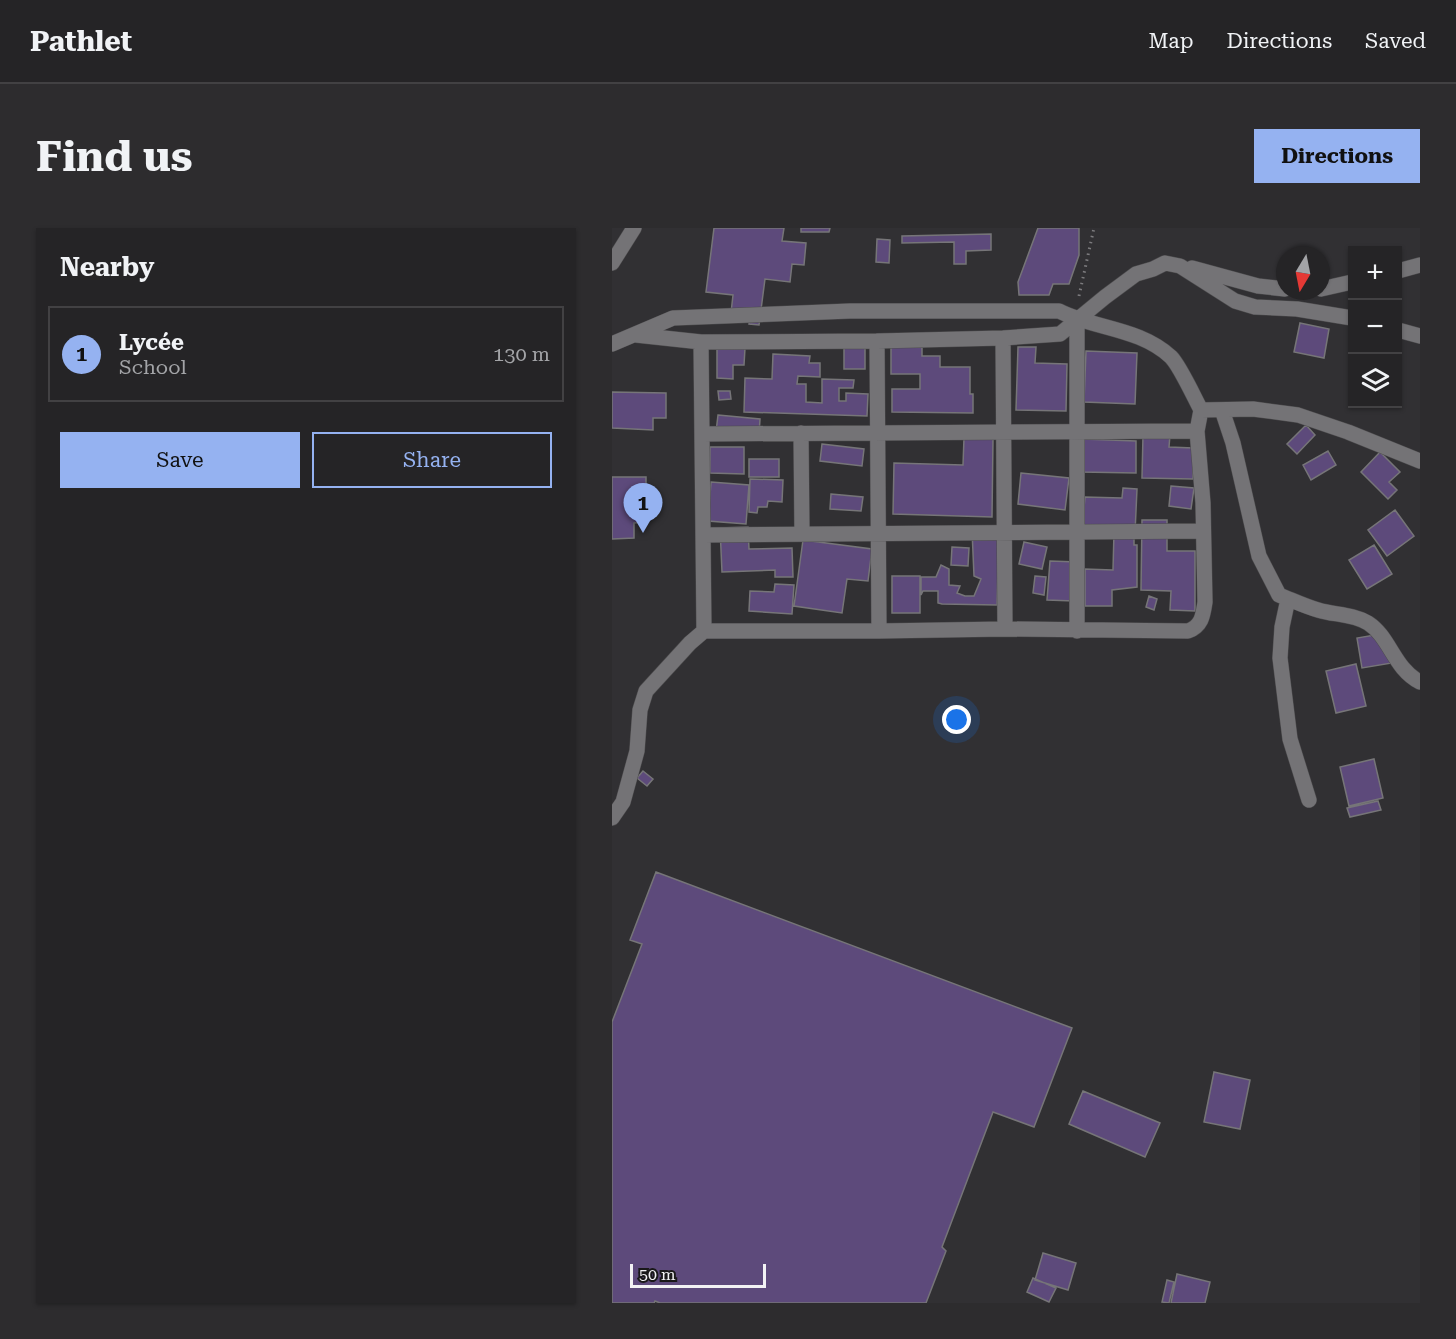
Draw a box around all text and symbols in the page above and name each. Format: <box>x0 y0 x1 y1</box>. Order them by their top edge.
text: Pathlet <box>30 25 132 58</box>
text: Map <box>1149 29 1193 53</box>
text: Directions <box>1226 29 1332 53</box>
text: Saved <box>1365 29 1426 53</box>
button: Directions <box>1254 129 1420 183</box>
text: Find us <box>36 132 193 181</box>
north arrow <box>1276 246 1330 300</box>
map controls <box>1348 246 1402 408</box>
button: + <box>1348 246 1402 300</box>
text: Nearby <box>60 252 154 282</box>
button: − <box>1348 300 1402 354</box>
text: Lycée <box>119 330 184 355</box>
text: 1 <box>76 342 87 366</box>
text: 130 m <box>493 342 550 366</box>
button: layers <box>1348 354 1402 408</box>
text: School <box>119 355 187 379</box>
button: Save <box>60 432 300 488</box>
button: Share <box>312 432 552 488</box>
pin: 1 <box>624 484 663 533</box>
your location <box>942 705 971 734</box>
scale bar <box>630 1261 766 1288</box>
text: 50 m <box>639 1265 676 1284</box>

